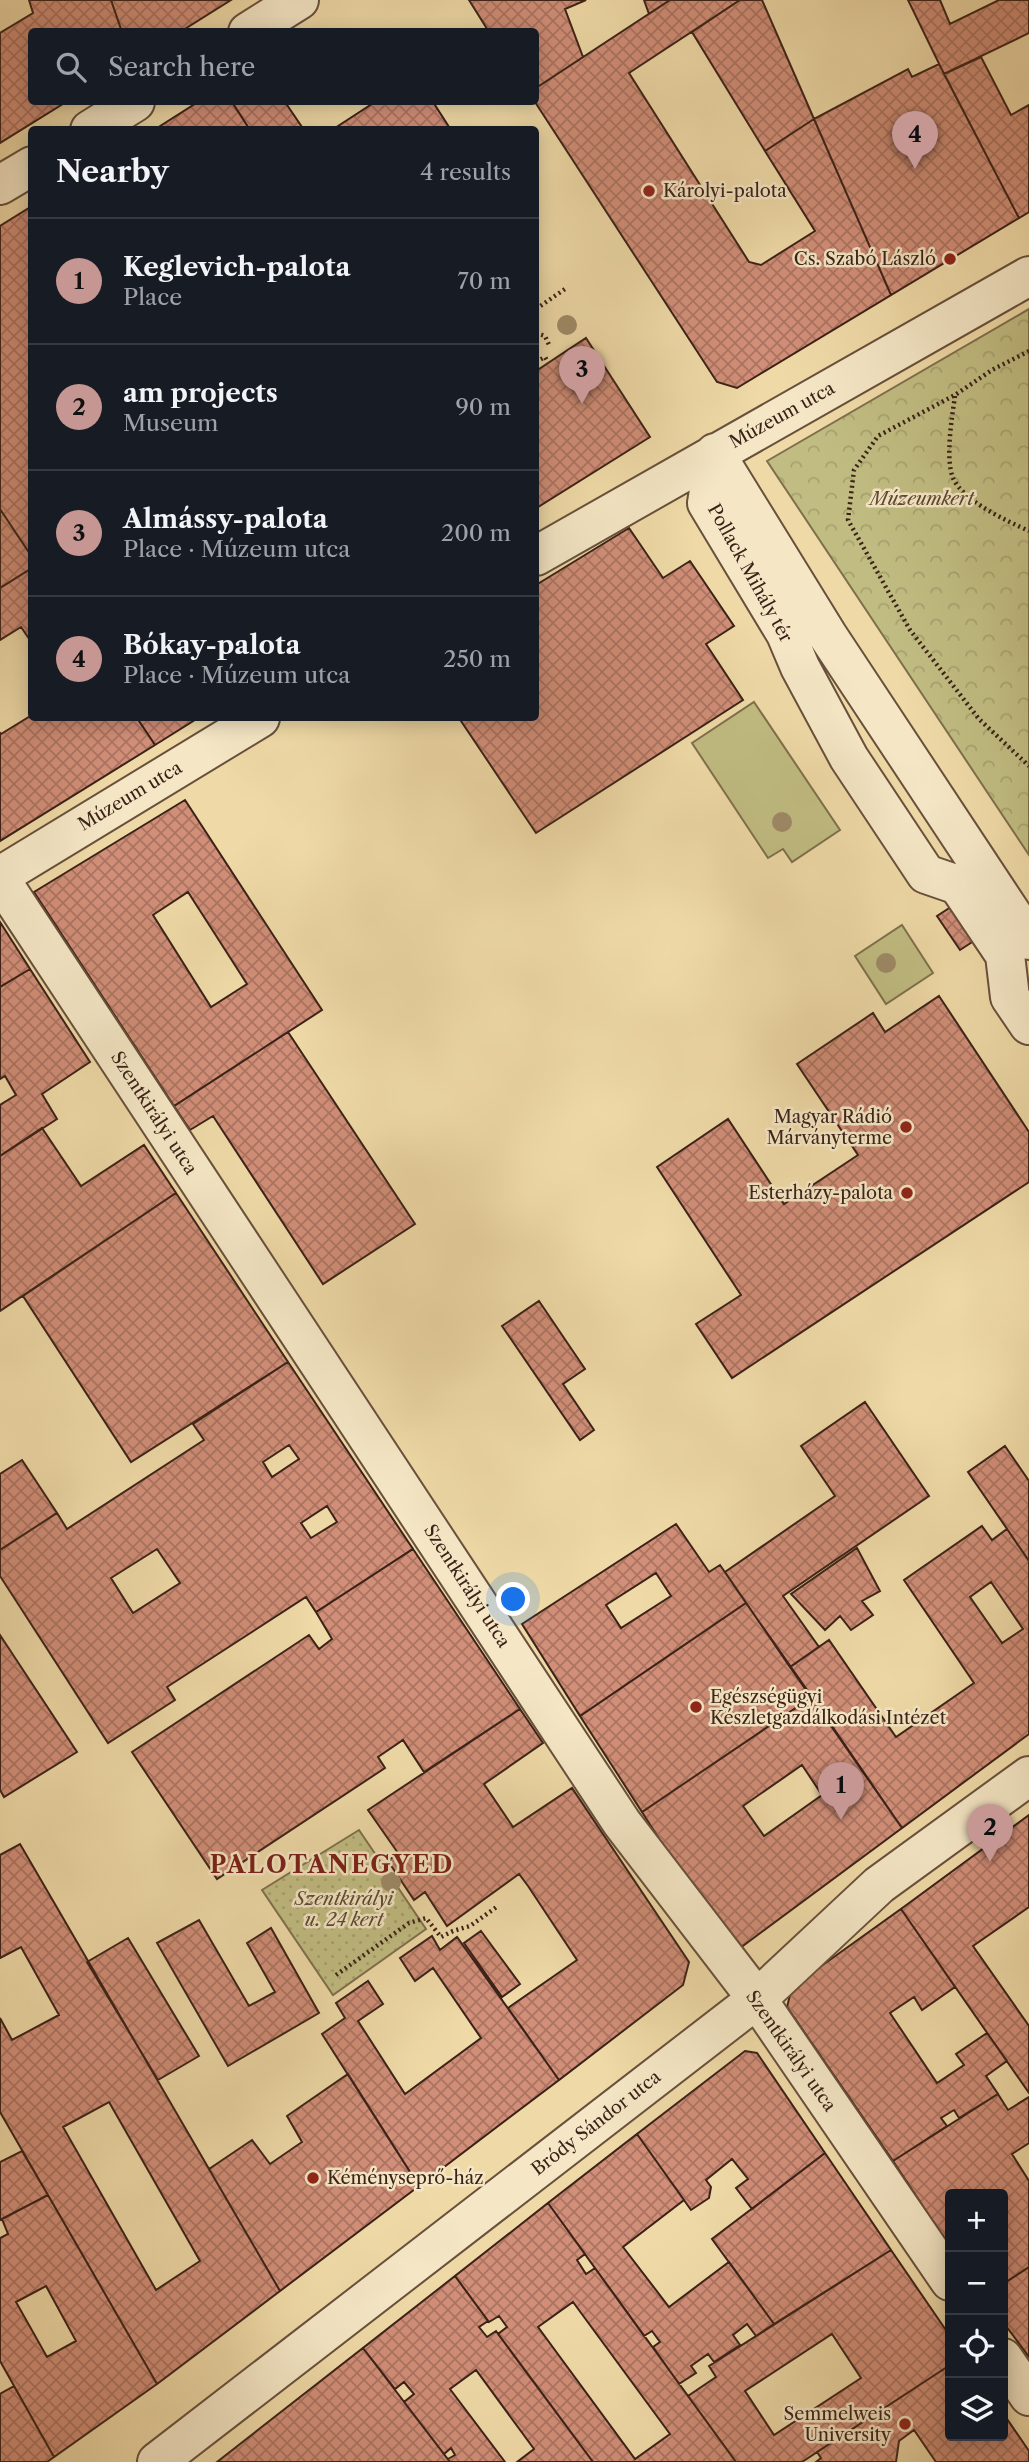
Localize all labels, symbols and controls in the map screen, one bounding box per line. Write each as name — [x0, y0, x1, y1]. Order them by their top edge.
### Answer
search box — [28, 28, 539, 105]
icon: search — [52, 48, 90, 86]
text: Search here — [108, 51, 255, 83]
pin: 4 — [892, 111, 938, 169]
text: Nearby — [56, 153, 169, 190]
text: 4 results — [420, 158, 511, 186]
place label: Károlyi-palota — [663, 180, 787, 202]
marker: Károlyi-palota — [641, 183, 657, 199]
place label: Cs. Szabó László — [794, 248, 936, 270]
text: Keglevich-palota — [123, 251, 351, 283]
marker: Cs. Szabó László — [942, 251, 958, 267]
text: 1 — [74, 267, 84, 295]
text: 70 m — [458, 267, 511, 295]
text: Place — [123, 283, 182, 311]
pin: 3 — [559, 346, 605, 404]
text: am projects — [123, 377, 278, 409]
street label: Múzeum utca — [725, 377, 839, 453]
text: 2 — [72, 393, 86, 421]
text: 90 m — [455, 393, 511, 421]
text: Museum — [123, 409, 219, 437]
park label: Múzeumkert — [868, 488, 975, 510]
street label: Pollack Mihály tér — [703, 500, 797, 646]
text: Almássy-palota — [123, 503, 328, 535]
text: 3 — [73, 519, 86, 547]
text: 200 m — [441, 519, 511, 547]
text: Place · Múzeum utca — [123, 535, 350, 563]
text: Bókay-palota — [123, 629, 301, 661]
text: 4 — [72, 645, 86, 673]
text: 250 m — [443, 645, 511, 673]
text: Place · Múzeum utca — [123, 661, 350, 689]
street label: Múzeum utca — [74, 756, 186, 836]
street label: Szentkirályi utca — [106, 1047, 202, 1179]
place label: Magyar Rádió Márványterme — [766, 1106, 892, 1149]
marker: Magyar Rádió Márványterme — [898, 1119, 914, 1135]
place label: Esterházy-palota — [748, 1182, 893, 1204]
marker: Esterházy-palota — [899, 1185, 915, 1201]
street label: Szentkirályi utca — [419, 1520, 515, 1652]
your location — [496, 1582, 530, 1616]
place label: Egészségügyi Készletgazdálkodási Intézet — [710, 1686, 947, 1729]
marker: Egészségügyi Készletgazdálkodási Intézet — [688, 1699, 704, 1715]
pin: 1 — [818, 1762, 864, 1820]
pin: 2 — [967, 1804, 1013, 1862]
district label: PALOTANEGYED — [210, 1850, 454, 1879]
park label: Szentkirályi u. 24 kert — [294, 1888, 395, 1931]
street label: Szentkirályi utca — [741, 1986, 841, 2116]
street label: Bródy Sándor utca — [527, 2065, 665, 2180]
place label: Kéményseprő-ház — [327, 2167, 484, 2189]
marker: Kéményseprő-ház — [305, 2170, 321, 2186]
map controls — [945, 2189, 1008, 2441]
button: + — [945, 2189, 1008, 2252]
button: − — [945, 2252, 1008, 2315]
button: locate — [945, 2315, 1008, 2378]
button: layers — [945, 2378, 1008, 2441]
place label: Semmelweis University — [784, 2403, 892, 2446]
marker: Semmelweis University — [897, 2416, 913, 2432]

